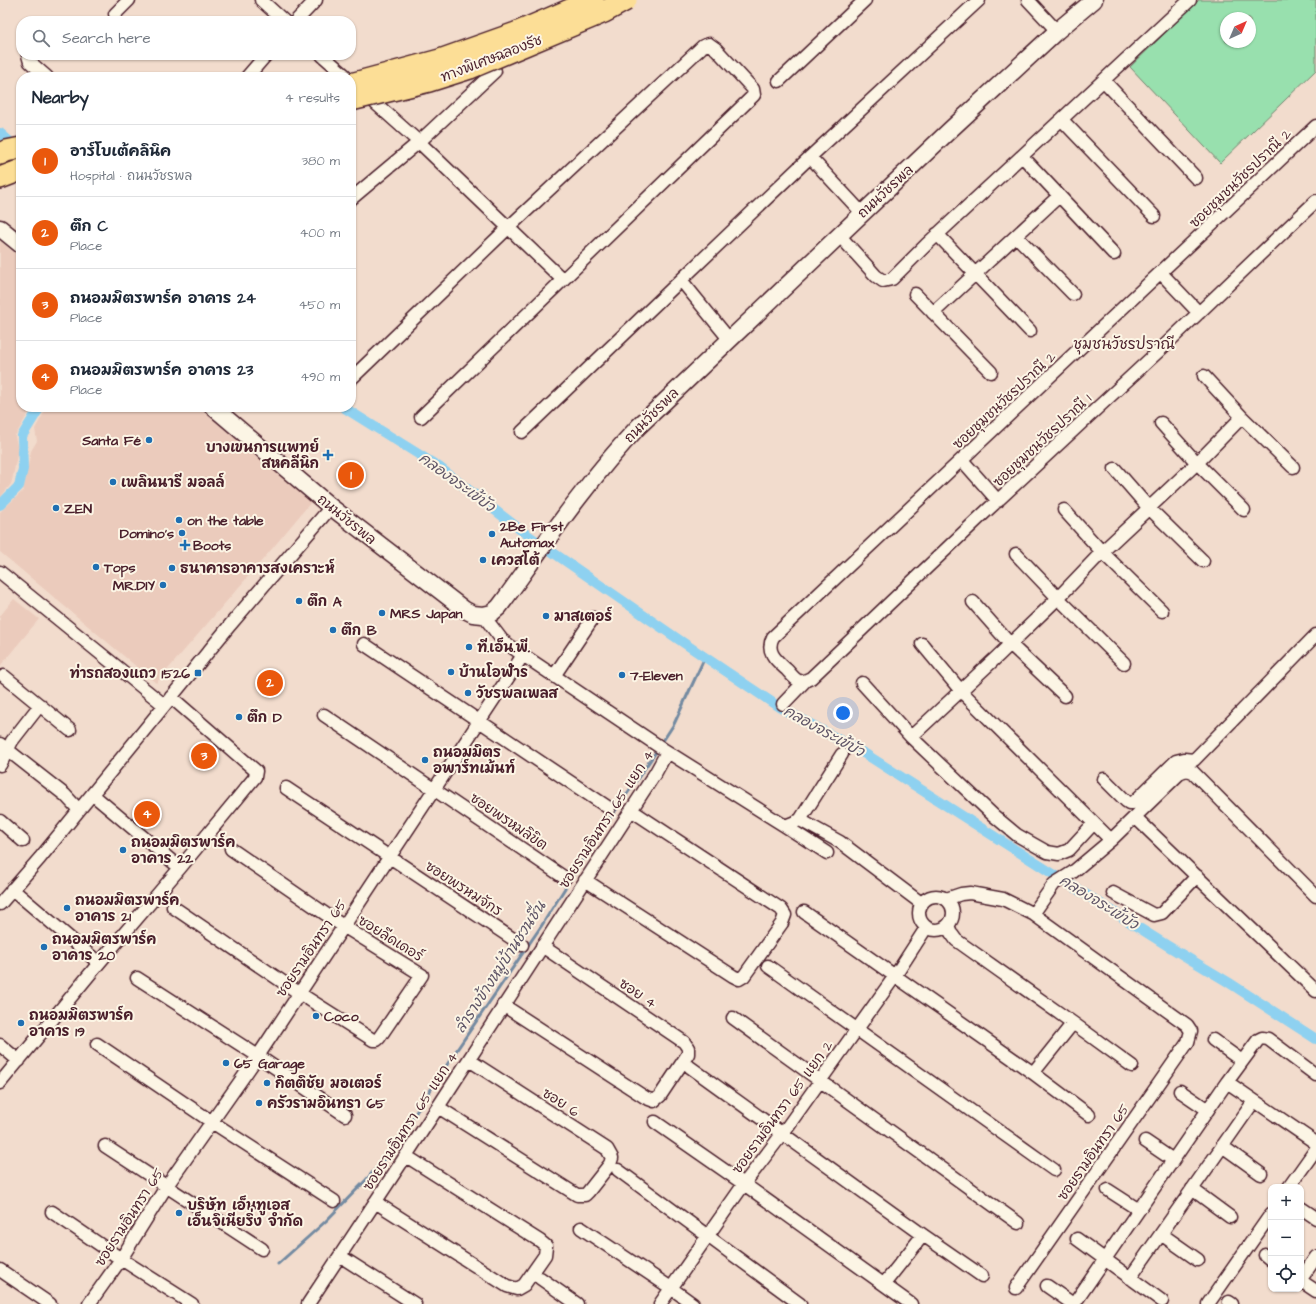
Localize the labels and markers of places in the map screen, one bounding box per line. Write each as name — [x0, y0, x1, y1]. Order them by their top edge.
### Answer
place label: Santa Fé — [81, 431, 141, 451]
marker: Santa Fé — [144, 435, 154, 445]
place label: บางเขนการแพทย์ สหคลีนิก — [206, 437, 319, 474]
marker: บางเขนการแพทย์ สหคลีนิก — [322, 449, 334, 461]
pin: 1 — [338, 460, 364, 490]
place label: เพลินนารี มอลล์ — [121, 472, 225, 493]
marker: เพลินนารี มอลล์ — [108, 477, 118, 487]
place label: ZEN — [64, 499, 92, 519]
marker: ZEN — [51, 503, 61, 513]
place label: on the table — [187, 511, 264, 531]
marker: on the table — [174, 515, 184, 525]
place label: 2Be First Automax — [499, 517, 564, 553]
place label: Domino's — [120, 524, 174, 544]
marker: Domino's — [177, 528, 187, 538]
marker: 2Be First Automax — [487, 529, 497, 539]
place label: Boots — [193, 536, 231, 556]
marker: Boots — [180, 540, 190, 550]
place label: เควสโต้ — [491, 550, 540, 571]
marker: เควสโต้ — [478, 555, 488, 565]
place label: Tops — [103, 558, 135, 578]
place label: ธนาคารอาคารสงเคราะห์ — [180, 558, 335, 579]
marker: Tops — [91, 562, 101, 572]
marker: ธนาคารอาคารสงเคราะห์ — [167, 563, 177, 573]
place label: MR.DIY — [113, 576, 156, 596]
marker: MR.DIY — [158, 580, 168, 590]
place label: ตึก A — [307, 592, 343, 612]
marker: ตึก A — [294, 596, 304, 606]
place label: MRS Japan — [390, 604, 463, 624]
place label: มาสเตอร์ — [554, 606, 612, 627]
marker: MRS Japan — [377, 608, 387, 618]
marker: มาสเตอร์ — [541, 611, 551, 621]
place label: ตึก B — [341, 621, 377, 641]
marker: ตึก B — [328, 625, 338, 635]
place label: ที.เอ็น.พี. — [477, 637, 530, 658]
marker: ที.เอ็น.พี. — [464, 642, 474, 652]
place label: บ้านโอฬาร — [459, 662, 528, 683]
place label: ท่ารถสองแถว 1526 — [69, 663, 190, 684]
place label: 7-Eleven — [629, 666, 683, 686]
marker: บ้านโอฬาร — [446, 667, 456, 677]
marker: ท่ารถสองแถว 1526 — [193, 668, 203, 678]
pin: 2 — [257, 668, 283, 698]
marker: 7-Eleven — [617, 670, 627, 680]
place label: วัชรพลเพลส — [476, 684, 559, 704]
marker: วัชรพลเพลส — [463, 688, 473, 698]
place label: ตึก D — [247, 708, 283, 728]
marker: ตึก D — [234, 712, 244, 722]
pin: 3 — [191, 741, 217, 771]
place label: ถนอมมิตร อพาร์ทเม้นท์ — [433, 743, 515, 779]
marker: ถนอมมิตร อพาร์ทเม้นท์ — [420, 755, 430, 765]
pin: 4 — [134, 799, 160, 829]
place label: ถนอมมิตรพาร์ค อาคาร 22 — [131, 832, 235, 869]
marker: ถนอมมิตรพาร์ค อาคาร 22 — [118, 845, 128, 855]
place label: ถนอมมิตรพาร์ค อาคาร 21 — [75, 890, 179, 927]
marker: ถนอมมิตรพาร์ค อาคาร 21 — [62, 903, 72, 913]
place label: ถนอมมิตรพาร์ค อาคาร 20 — [52, 929, 156, 966]
marker: ถนอมมิตรพาร์ค อาคาร 20 — [39, 942, 49, 952]
place label: ถนอมมิตรพาร์ค อาคาร 19 — [29, 1005, 133, 1042]
place label: Coco — [324, 1007, 359, 1027]
marker: Coco — [311, 1011, 321, 1021]
marker: ถนอมมิตรพาร์ค อาคาร 19 — [16, 1018, 26, 1028]
place label: 65 Garage — [234, 1054, 305, 1075]
marker: 65 Garage — [221, 1058, 231, 1068]
place label: กิตติชัย มอเตอร์ — [275, 1073, 382, 1094]
marker: กิตติชัย มอเตอร์ — [262, 1078, 272, 1088]
place label: ครัวรามอินทรา 65 — [267, 1094, 386, 1114]
marker: ครัวรามอินทรา 65 — [254, 1098, 264, 1108]
place label: บริษัท เอ็นทูเอส เอ็นจิเนียริ่ง จำกัด — [187, 1195, 303, 1232]
marker: บริษัท เอ็นทูเอส เอ็นจิเนียริ่ง จำกัด — [174, 1208, 184, 1218]

